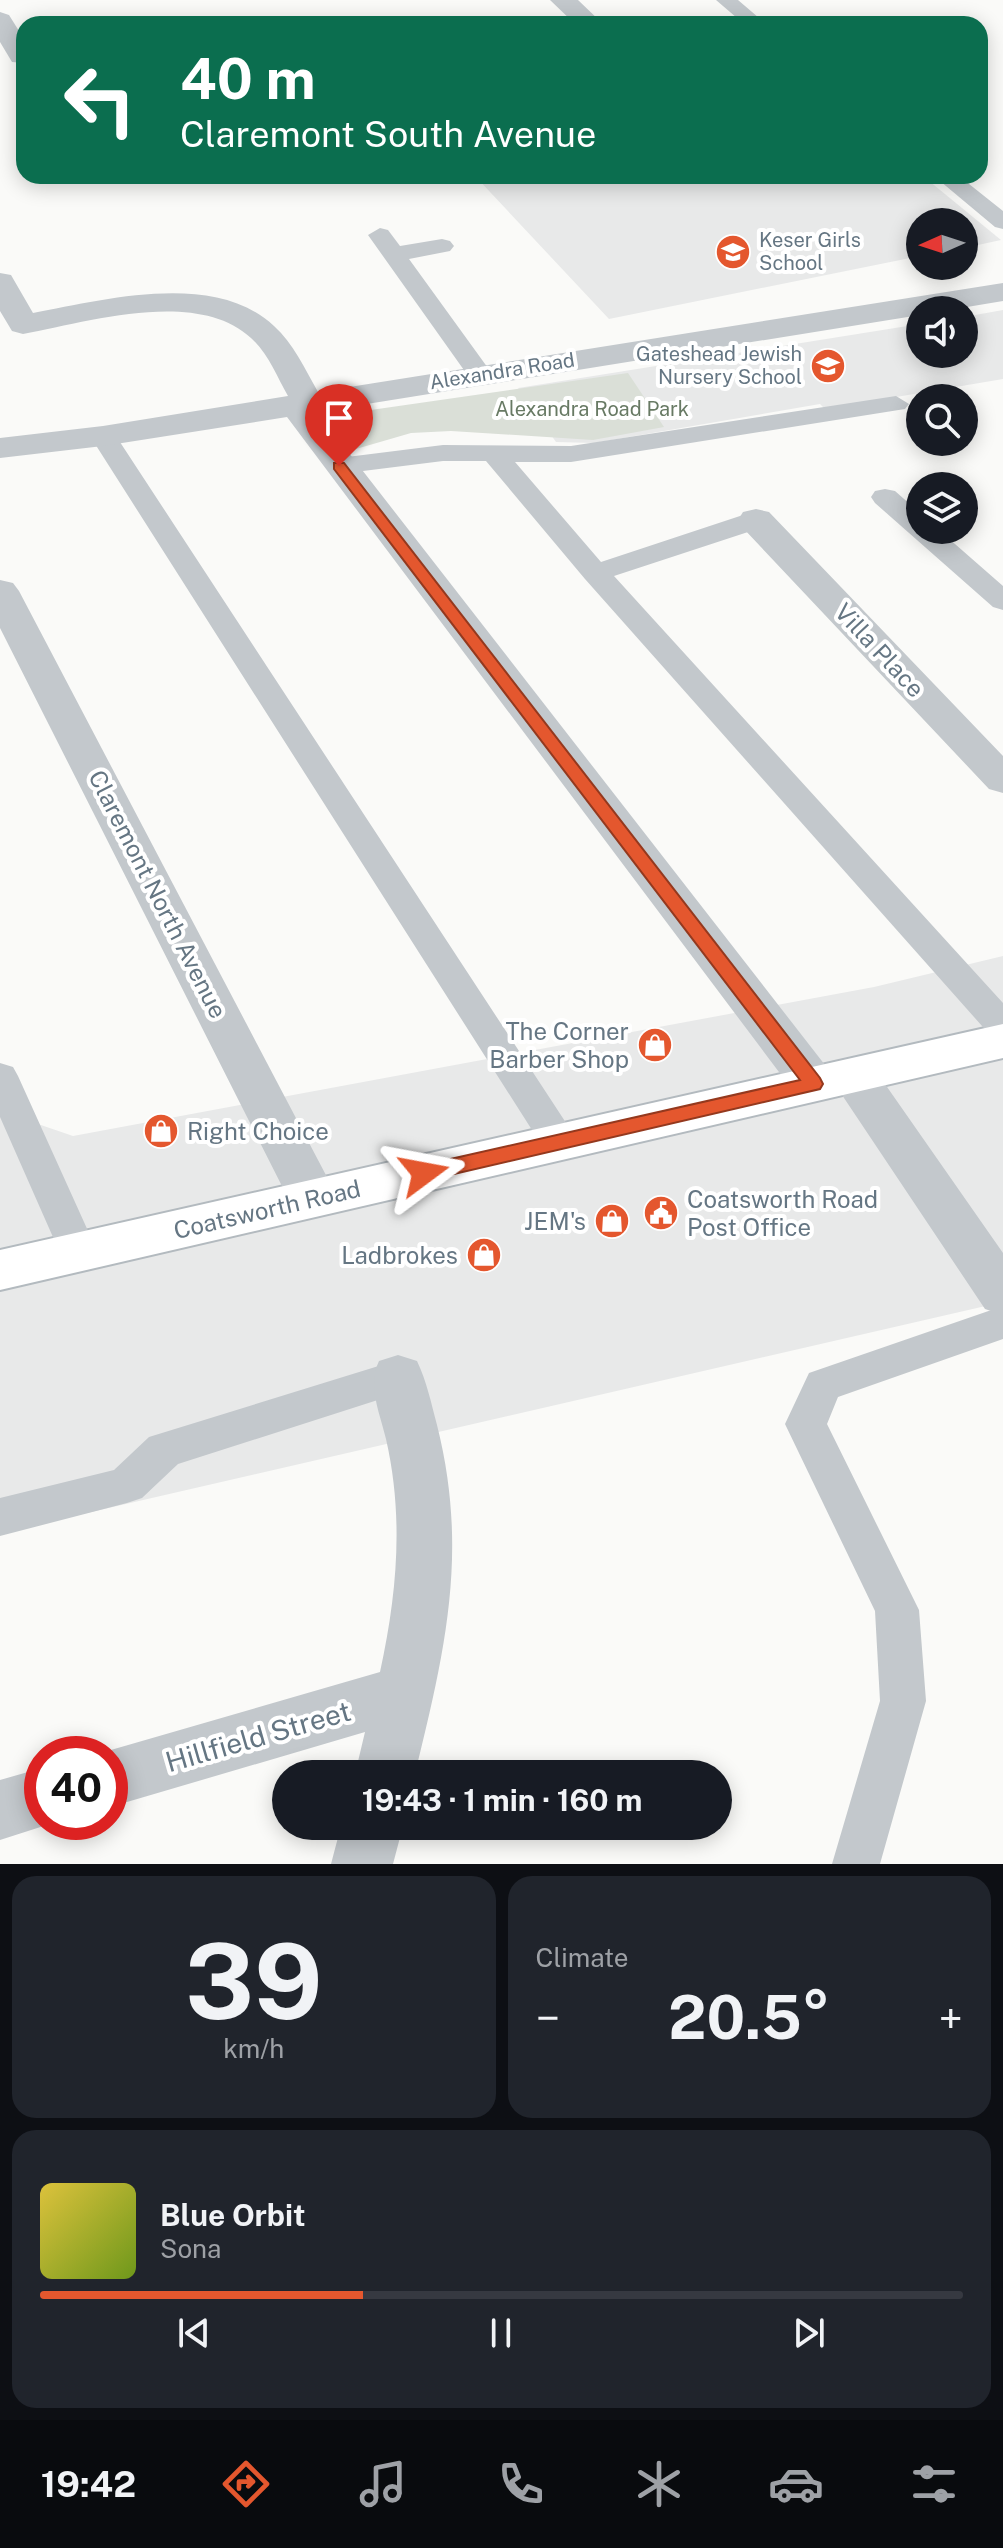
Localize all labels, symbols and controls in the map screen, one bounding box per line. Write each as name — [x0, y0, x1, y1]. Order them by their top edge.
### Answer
text: 40 m — [180, 46, 316, 112]
icon: left — [48, 48, 152, 152]
text: Claremont South Avenue — [180, 113, 596, 155]
north arrow — [906, 208, 978, 280]
map controls — [906, 208, 978, 544]
place label: Keser Girls School — [759, 228, 861, 275]
school or university icon: Keser Girls School — [714, 233, 752, 271]
button: sound — [906, 296, 978, 368]
place label: Gateshead Jewish Nursery School — [636, 342, 802, 389]
school or university icon: Gateshead Jewish Nursery School — [809, 347, 847, 385]
street label: Alexandra Road — [428, 348, 576, 394]
pin — [305, 384, 373, 466]
button: search — [906, 384, 978, 456]
icon: arrive — [317, 396, 361, 440]
park label: Alexandra Road Park — [495, 397, 689, 421]
button: layers — [906, 472, 978, 544]
street label: Villa Place — [830, 597, 930, 703]
street label: Claremont North Avenue — [83, 765, 233, 1023]
place label: The Corner Barber Shop — [489, 1017, 629, 1073]
shop icon: The Corner Barber Shop — [636, 1026, 674, 1064]
shop icon: Right Choice — [142, 1112, 180, 1150]
place label: Right Choice — [187, 1117, 329, 1145]
position arrow — [382, 1131, 466, 1215]
street label: Coatsworth Road — [171, 1174, 363, 1244]
place label: Coatsworth Road Post Office — [687, 1185, 878, 1241]
public building icon: Coatsworth Road Post Office — [642, 1194, 680, 1232]
shop icon: JEM's — [593, 1202, 631, 1240]
place label: JEM's — [524, 1207, 586, 1235]
shop icon: Ladbrokes — [465, 1236, 503, 1274]
place label: Ladbrokes — [341, 1241, 458, 1269]
street label: Hillfield Street — [162, 1694, 354, 1778]
speed limit sign: 40 — [24, 1736, 128, 1840]
text: 19:43 · 1 min · 160 m — [362, 1782, 642, 1818]
text: 39 — [185, 1920, 322, 2042]
text: Climate — [536, 1942, 629, 1973]
text: 20.5° — [668, 1982, 830, 2053]
text: − — [536, 1992, 560, 2044]
text: + — [939, 1992, 963, 2044]
text: km/h — [223, 2033, 284, 2064]
text: Blue Orbit — [160, 2197, 306, 2233]
text: Sona — [160, 2233, 221, 2264]
icon: previous — [172, 2311, 216, 2355]
icon: pause — [479, 2311, 523, 2355]
icon: next — [787, 2311, 831, 2355]
icon: directions — [218, 2456, 274, 2512]
icon: music — [355, 2456, 411, 2512]
icon: phone — [493, 2456, 549, 2512]
icon: climate — [631, 2456, 687, 2512]
icon: car — [768, 2456, 824, 2512]
icon: filters — [906, 2456, 962, 2512]
text: 19:42 — [41, 2463, 136, 2505]

